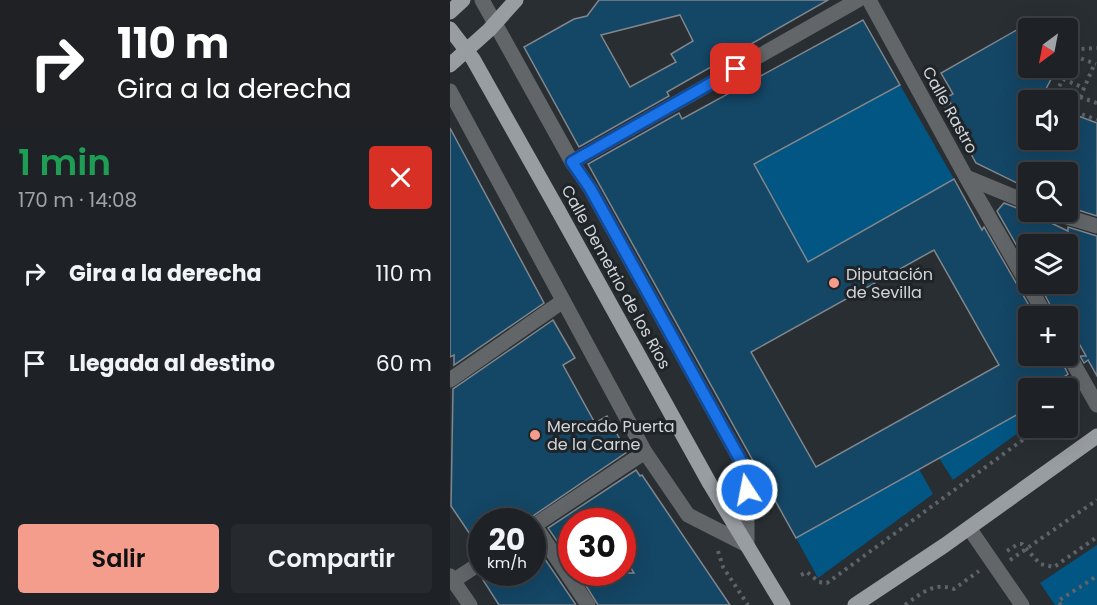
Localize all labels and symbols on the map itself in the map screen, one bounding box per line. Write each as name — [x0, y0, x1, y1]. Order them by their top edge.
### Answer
north arrow — [1018, 18, 1078, 78]
pin — [710, 43, 761, 94]
street label: Calle Rastro — [917, 62, 983, 158]
street label: Calle Demetrio de los Ríos — [556, 181, 676, 373]
place label: Diputación de Sevilla — [846, 263, 933, 304]
marker: Diputación de Sevilla — [827, 276, 841, 290]
place label: Mercado Puerta de la Carne — [547, 415, 675, 456]
marker: Mercado Puerta de la Carne — [528, 428, 542, 442]
position arrow — [715, 458, 779, 522]
speed limit sign: 30 — [558, 508, 636, 586]

